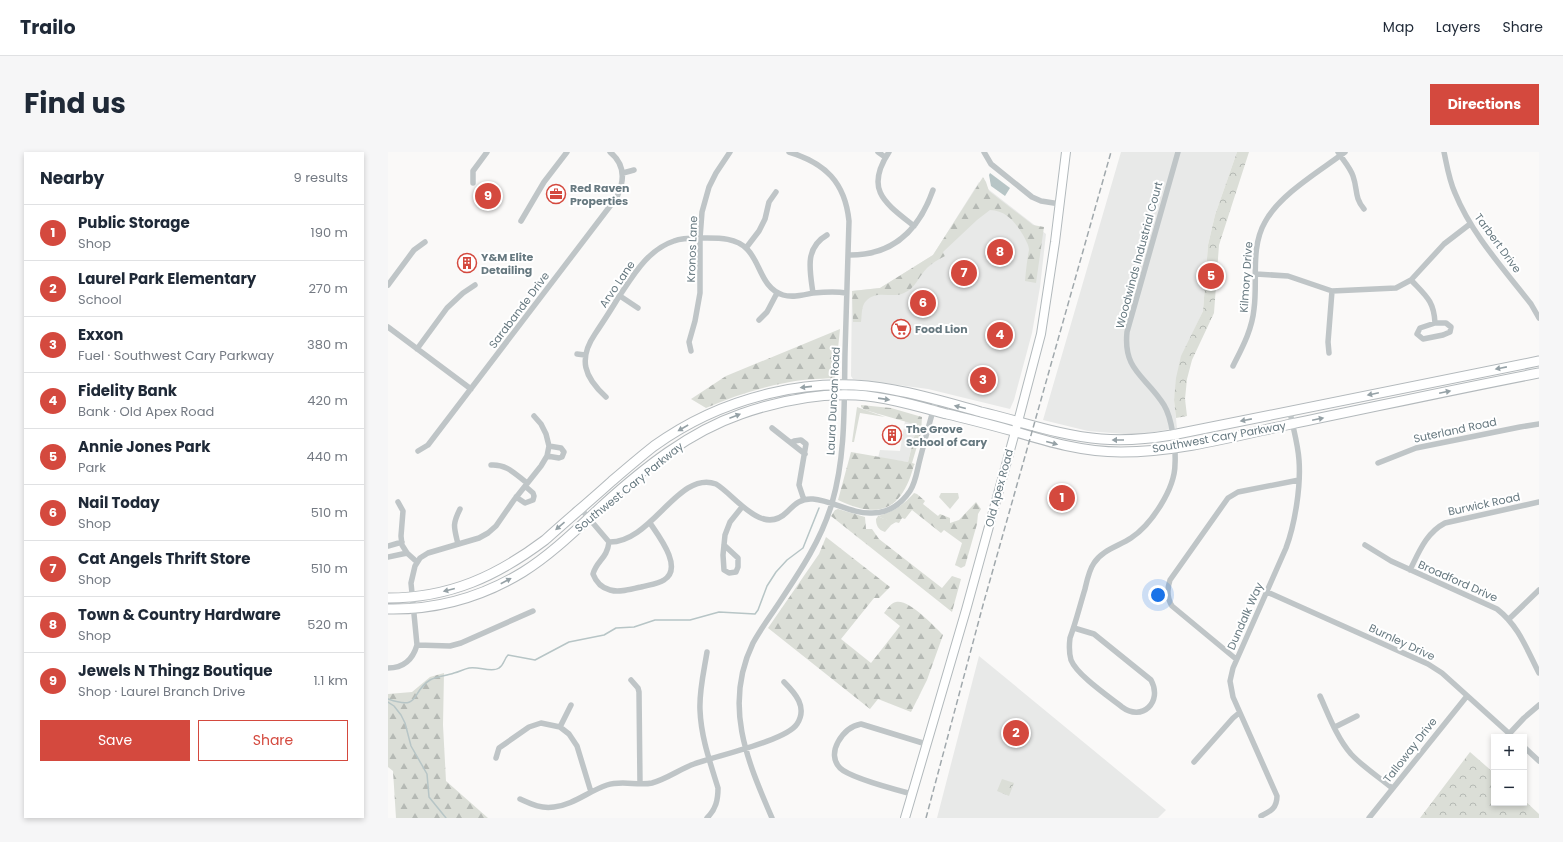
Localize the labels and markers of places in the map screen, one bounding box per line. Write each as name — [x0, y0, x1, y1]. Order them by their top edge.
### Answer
place label: Red Raven Properties — [570, 180, 629, 209]
pin: 9 — [475, 181, 501, 211]
office icon: Red Raven Properties — [545, 183, 567, 205]
pin: 8 — [987, 237, 1013, 267]
place label: Y&M Elite Detailing — [481, 249, 533, 278]
building icon: Y&M Elite Detailing — [456, 252, 478, 274]
pin: 7 — [951, 258, 977, 288]
pin: 5 — [1198, 261, 1224, 291]
pin: 6 — [910, 288, 936, 318]
supermarket icon: Food Lion — [890, 318, 912, 340]
pin: 4 — [987, 320, 1013, 350]
place label: Food Lion — [915, 321, 968, 337]
pin: 3 — [970, 365, 996, 395]
place label: The Grove School of Cary — [906, 421, 987, 450]
building icon: The Grove School of Cary — [881, 424, 903, 446]
pin: 1 — [1049, 483, 1075, 513]
pin: 2 — [1003, 718, 1029, 748]

